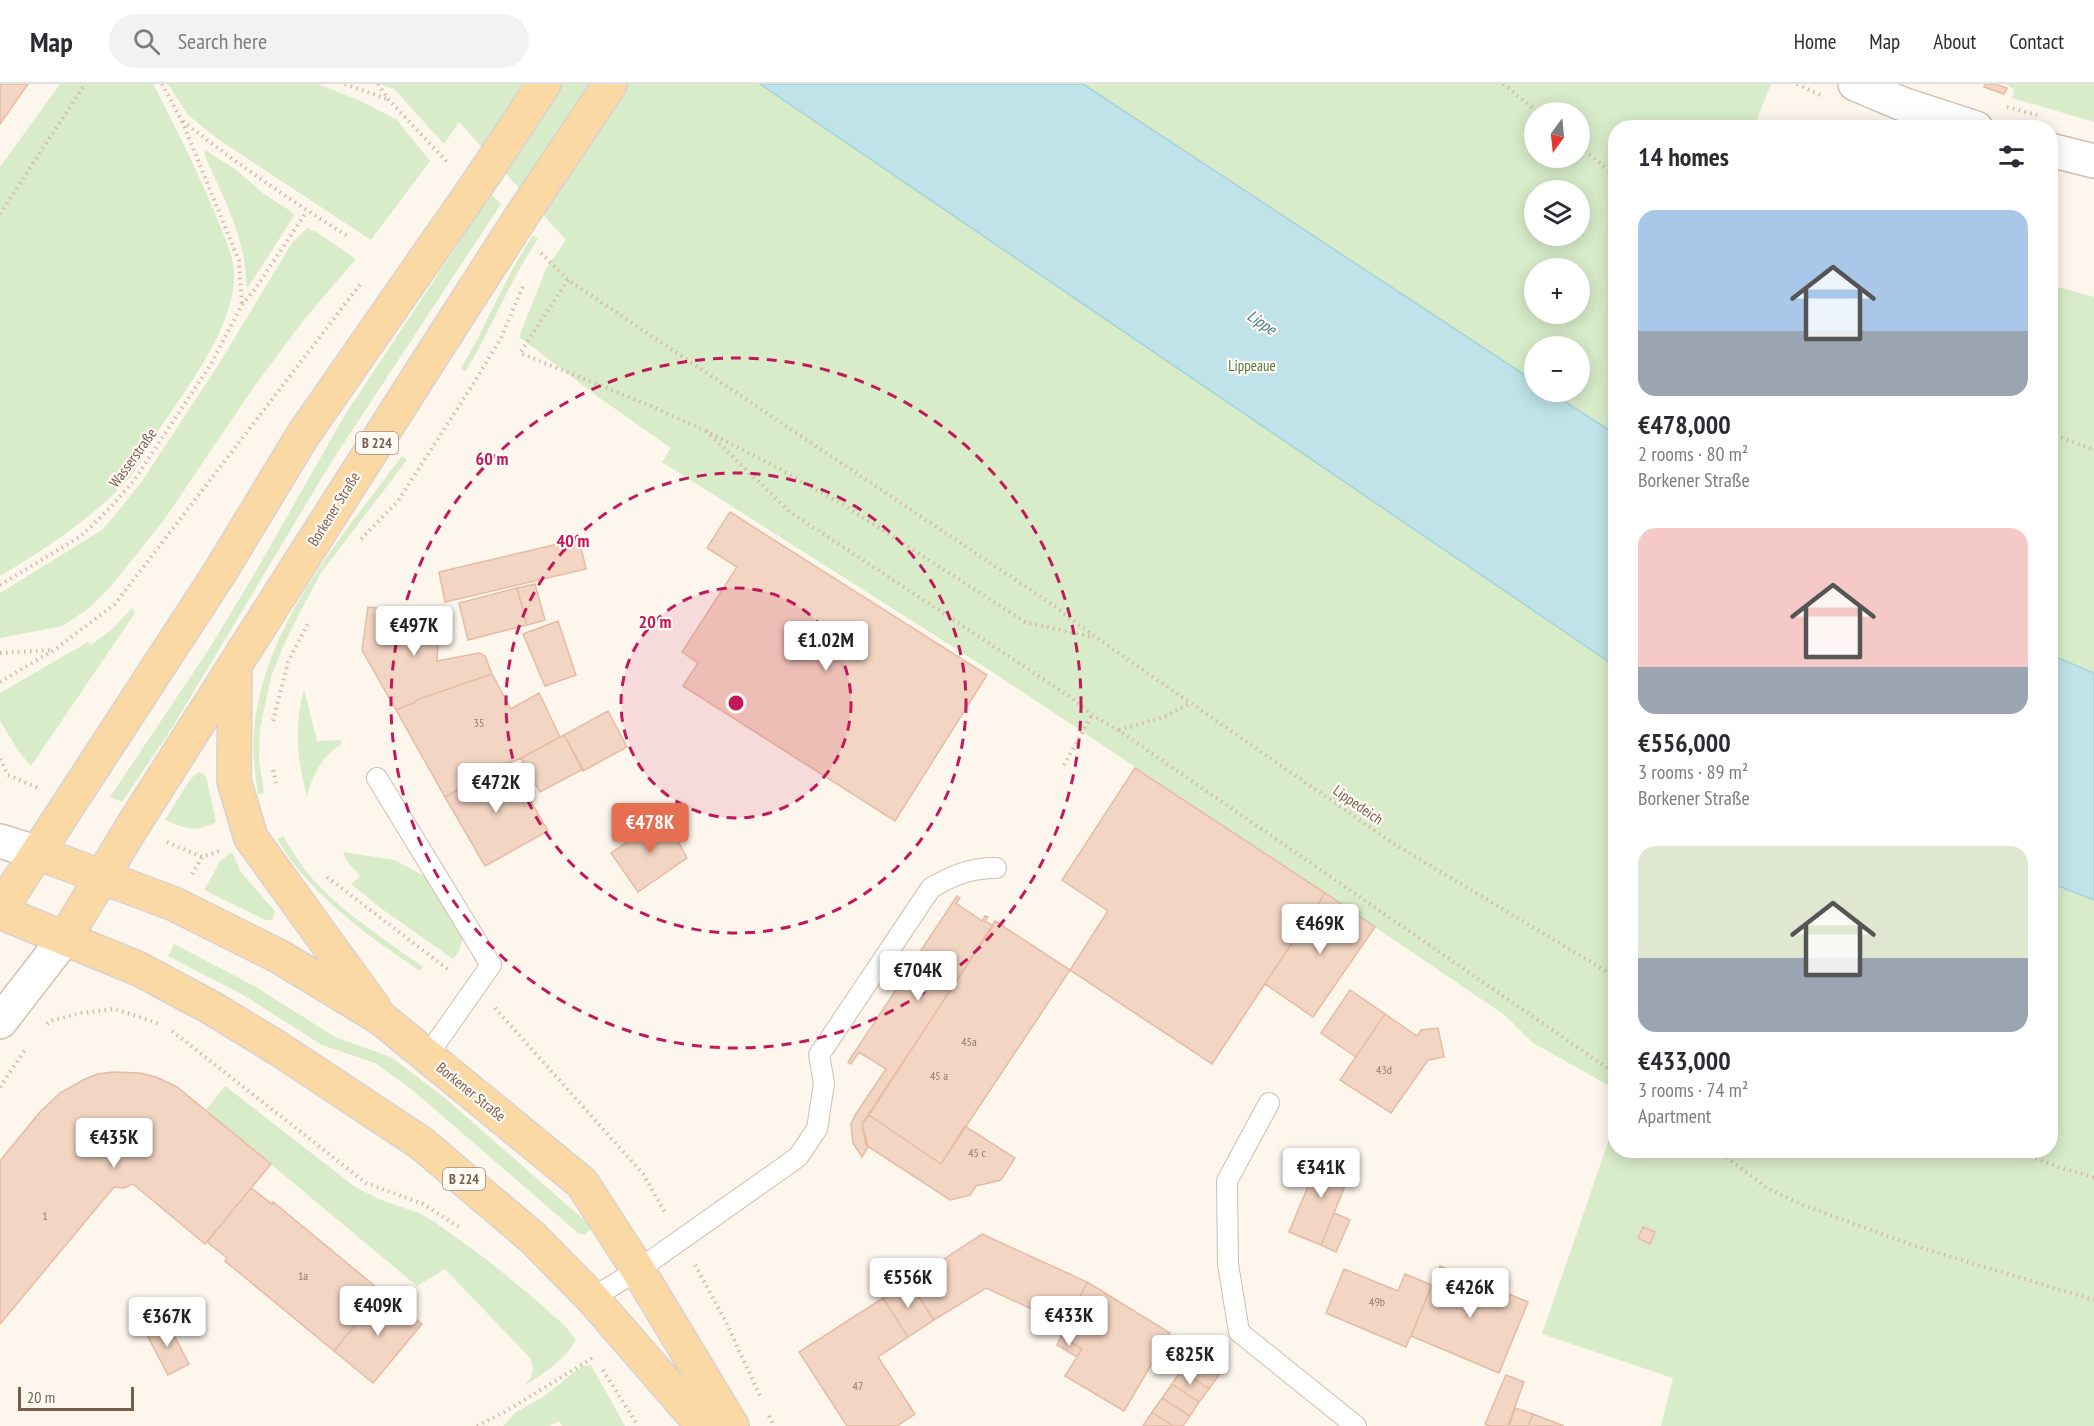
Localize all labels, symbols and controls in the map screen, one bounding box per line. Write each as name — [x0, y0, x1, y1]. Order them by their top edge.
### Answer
search box — [109, 14, 529, 68]
text: Map — [30, 23, 73, 60]
icon: search — [130, 25, 163, 58]
text: Search here — [178, 27, 267, 55]
text: Home — [1794, 28, 1836, 55]
text: Map — [1869, 28, 1900, 55]
text: About — [1933, 28, 1976, 55]
text: Contact — [2009, 28, 2064, 55]
north arrow — [1524, 102, 1590, 168]
map controls — [1524, 102, 1590, 402]
text: 14 homes — [1638, 140, 1729, 173]
icon: filters — [1995, 140, 2028, 173]
button: layers — [1524, 180, 1590, 246]
icon: home — [1779, 249, 1887, 357]
button: + — [1524, 258, 1590, 324]
water label: Lippe — [1244, 305, 1281, 340]
button: − — [1524, 336, 1590, 402]
park label: Lippeaue — [1228, 356, 1276, 375]
text: €478,000 — [1638, 408, 1731, 441]
street label: Wasserstraße — [105, 424, 161, 491]
road number: B 224 — [356, 432, 398, 454]
text: 2 rooms · 80 m² — [1638, 441, 1748, 467]
text: 60 m — [476, 447, 508, 470]
text: Borkener Straße — [1638, 467, 1750, 493]
street label: Borkener Straße — [303, 468, 364, 549]
text: 40 m — [557, 529, 589, 552]
icon: home — [1779, 567, 1887, 675]
pin: €497K — [372, 606, 456, 657]
text: 20 m — [639, 610, 671, 633]
text: €497K — [390, 612, 438, 638]
pin: €1.02M — [777, 621, 875, 672]
text: €1.02M — [798, 627, 854, 653]
centre of rings — [726, 693, 746, 713]
house number: 35 — [474, 715, 484, 730]
text: €556,000 — [1638, 726, 1731, 759]
text: 3 rooms · 89 m² — [1638, 759, 1748, 785]
pin: €472K — [454, 763, 538, 814]
text: €472K — [472, 769, 520, 795]
street label: Lippedeich — [1330, 781, 1387, 829]
text: Borkener Straße — [1638, 785, 1750, 811]
pin: €478K — [608, 803, 692, 854]
text: €478K — [626, 809, 674, 835]
icon: home — [1779, 885, 1887, 993]
pin: €469K — [1278, 904, 1362, 955]
text: €469K — [1296, 910, 1344, 936]
pin: €704K — [876, 951, 960, 1002]
text: €704K — [894, 957, 942, 983]
house number: 45a — [961, 1034, 977, 1049]
text: €433,000 — [1638, 1044, 1731, 1077]
street label: Borkener Straße — [433, 1058, 510, 1125]
house number: 43d — [1376, 1062, 1392, 1077]
house number: 45 a — [930, 1068, 948, 1083]
text: 3 rooms · 74 m² — [1638, 1077, 1748, 1103]
text: Apartment — [1638, 1103, 1711, 1129]
pin: €435K — [72, 1118, 156, 1169]
text: €435K — [90, 1124, 138, 1150]
house number: 45 c — [968, 1145, 987, 1160]
pin: €341K — [1279, 1148, 1363, 1199]
text: €341K — [1297, 1154, 1345, 1180]
road number: B 224 — [443, 1168, 485, 1190]
house number: 1 — [42, 1208, 48, 1223]
pin: €556K — [866, 1258, 950, 1309]
text: €556K — [884, 1264, 932, 1290]
house number: 1a — [298, 1268, 308, 1283]
pin: €426K — [1428, 1268, 1512, 1319]
text: €426K — [1446, 1274, 1494, 1300]
pin: €409K — [336, 1286, 420, 1337]
text: €409K — [354, 1292, 402, 1318]
house number: 49b — [1369, 1294, 1385, 1309]
pin: €433K — [1027, 1296, 1111, 1347]
pin: €367K — [125, 1297, 209, 1348]
text: €433K — [1045, 1302, 1093, 1328]
text: €367K — [143, 1303, 191, 1329]
pin: €825K — [1148, 1335, 1232, 1386]
text: €825K — [1166, 1341, 1214, 1367]
house number: 47 — [853, 1378, 863, 1393]
scale bar — [18, 1384, 134, 1412]
text: 20 m — [27, 1387, 55, 1407]

